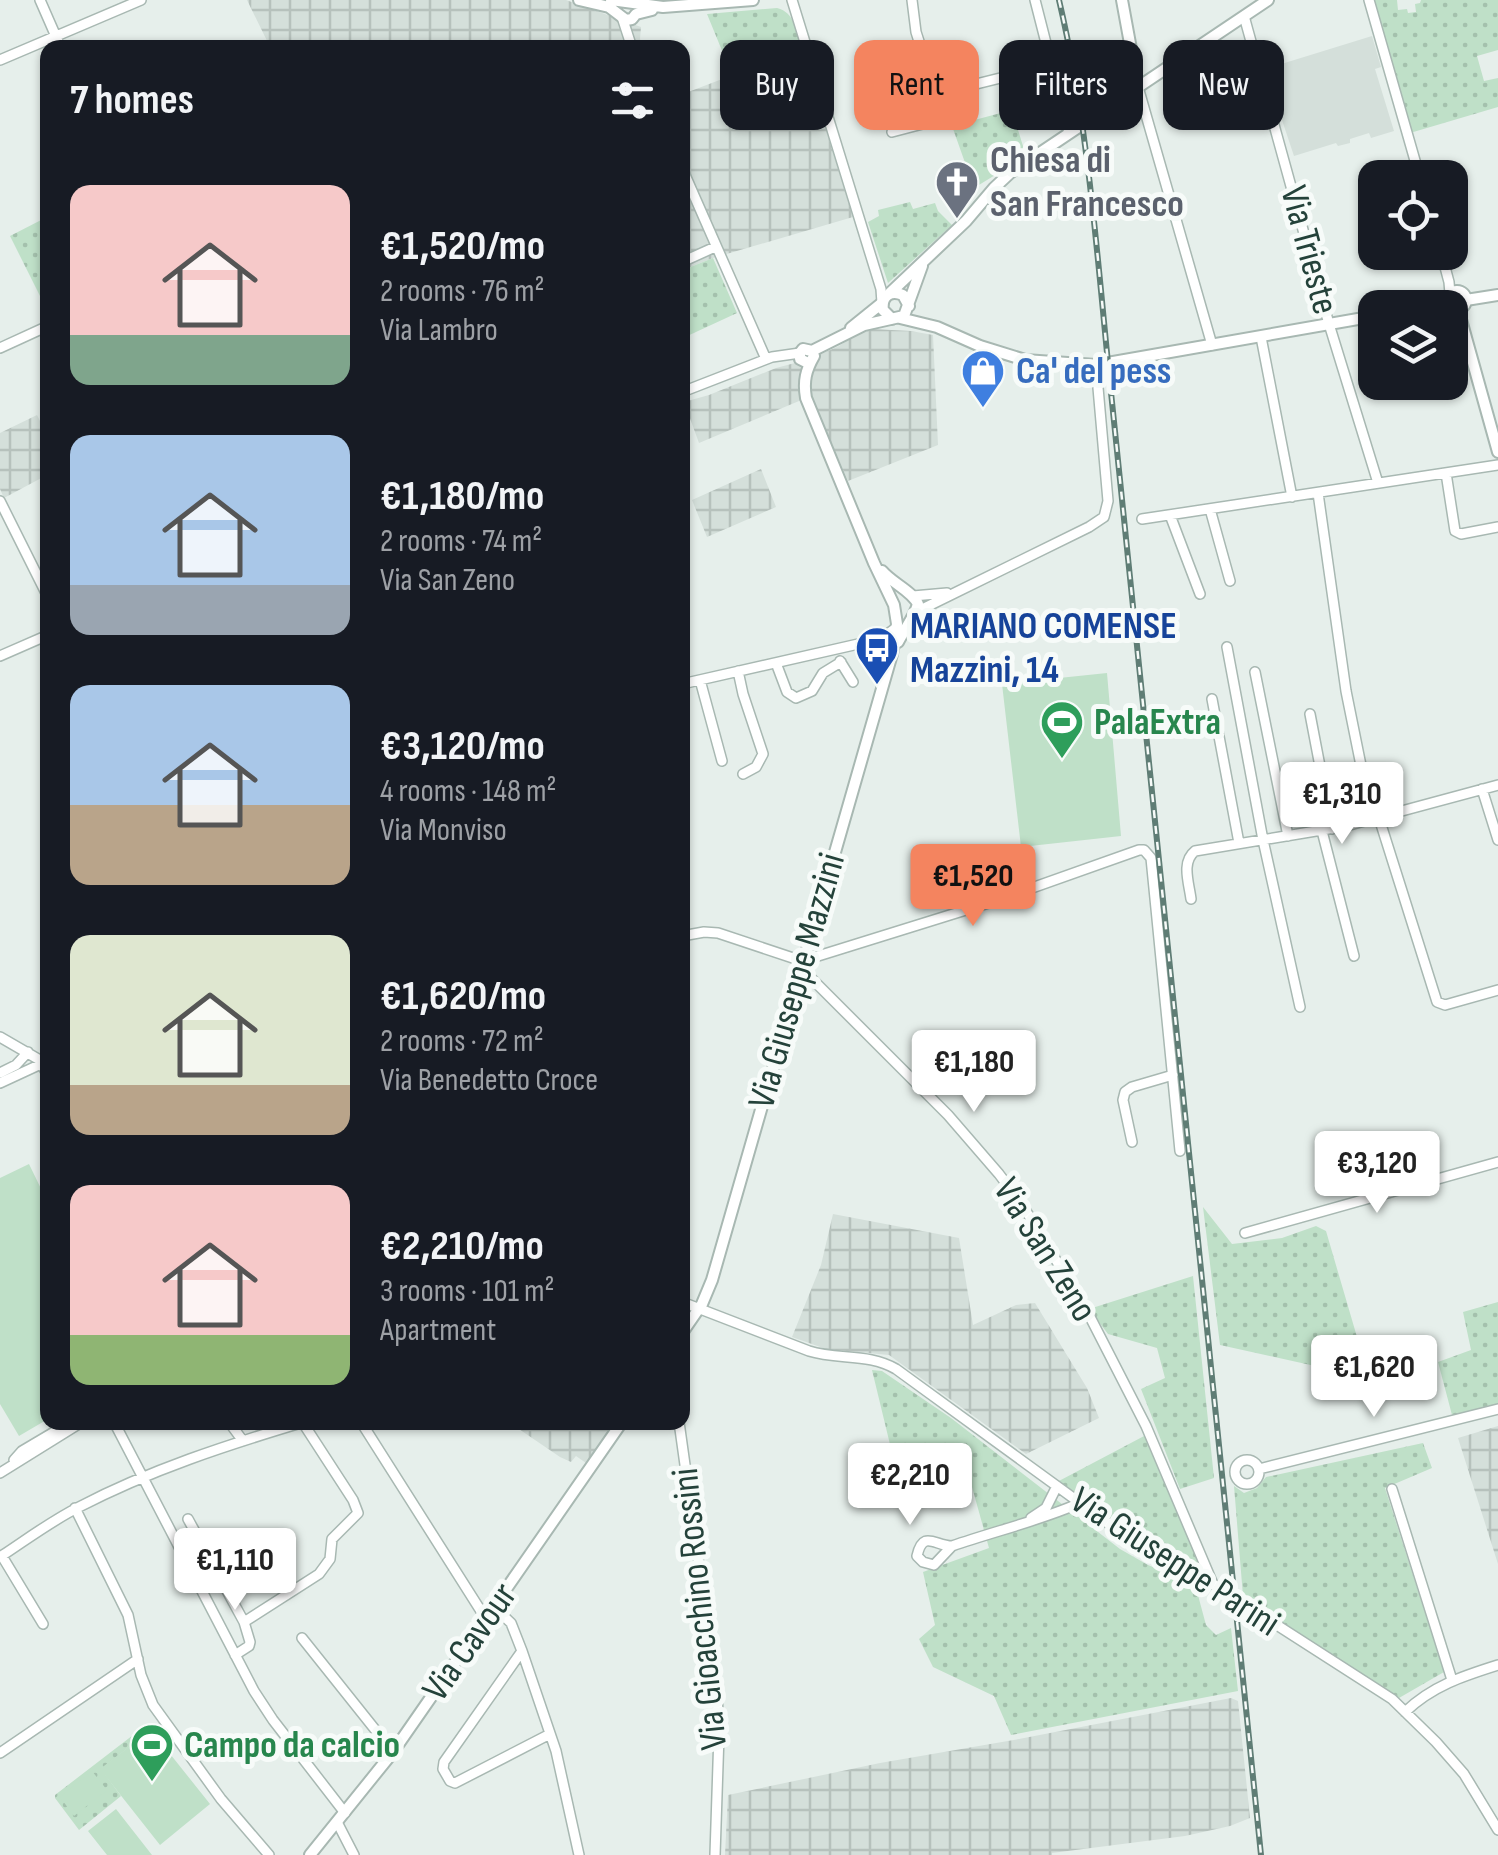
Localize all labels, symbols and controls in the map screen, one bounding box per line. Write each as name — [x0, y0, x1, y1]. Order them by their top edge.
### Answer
chip: Buy — [720, 40, 834, 130]
chip: Rent — [854, 40, 979, 130]
chip: Filters — [999, 40, 1143, 130]
chip: New — [1163, 40, 1284, 130]
icon: filters — [605, 73, 660, 128]
text: 7 homes — [70, 75, 194, 126]
place label: Chiesa di San Francesco — [990, 138, 1184, 227]
church icon: Chiesa di San Francesco — [934, 159, 980, 220]
map controls — [1358, 160, 1468, 400]
button: locate — [1358, 160, 1468, 270]
street label: Via Trieste — [1270, 181, 1348, 319]
text: €1,520/mo — [380, 221, 545, 272]
icon: home — [150, 225, 270, 345]
text: 2 rooms · 76 m² — [380, 272, 544, 311]
button: layers — [1358, 290, 1468, 400]
text: Via Lambro — [380, 311, 498, 350]
shop icon: Ca' del pess — [960, 348, 1006, 409]
place label: Ca' del pess — [1016, 349, 1171, 394]
text: €1,180/mo — [380, 471, 544, 522]
icon: home — [150, 475, 270, 595]
text: 2 rooms · 74 m² — [380, 522, 542, 561]
text: Via San Zeno — [380, 561, 515, 600]
place label: MARIANO COMENSE Mazzini, 14 — [910, 604, 1177, 693]
bus stop icon: MARIANO COMENSE Mazzini, 14 — [854, 625, 900, 686]
sports icon: PalaExtra — [1039, 699, 1085, 760]
place label: PalaExtra — [1094, 700, 1221, 745]
text: €3,120/mo — [380, 721, 545, 772]
icon: home — [150, 725, 270, 845]
pin: €1,310 — [1261, 762, 1423, 847]
text: 4 rooms · 148 m² — [380, 772, 557, 811]
text: €1,310 — [1302, 775, 1382, 814]
text: Via Monviso — [380, 811, 507, 850]
pin: €1,520 — [892, 844, 1054, 929]
street label: Via Giuseppe Mazzini — [739, 848, 855, 1114]
text: €1,520 — [933, 857, 1013, 896]
text: €1,620/mo — [380, 971, 546, 1022]
icon: home — [150, 975, 270, 1095]
text: 2 rooms · 72 m² — [380, 1022, 544, 1061]
pin: €1,180 — [893, 1030, 1055, 1115]
text: €1,180 — [934, 1043, 1014, 1082]
text: Via Benedetto Croce — [380, 1061, 598, 1100]
pin: €3,120 — [1296, 1131, 1458, 1216]
text: €3,120 — [1337, 1144, 1417, 1183]
street label: Via San Zeno — [983, 1170, 1107, 1330]
text: €2,210/mo — [380, 1221, 544, 1272]
icon: home — [150, 1225, 270, 1345]
text: 3 rooms · 101 m² — [380, 1272, 555, 1311]
text: Apartment — [380, 1311, 496, 1350]
pin: €1,620 — [1293, 1335, 1455, 1420]
text: €1,620 — [1333, 1348, 1415, 1387]
pin: €2,210 — [829, 1443, 991, 1528]
text: €2,210 — [870, 1456, 950, 1495]
street label: Via Gioacchino Rossini — [663, 1466, 737, 1752]
street label: Via Giuseppe Parini — [1062, 1478, 1288, 1646]
pin: €1,110 — [154, 1528, 316, 1613]
text: €1,110 — [196, 1541, 274, 1580]
street label: Via Cavour — [413, 1574, 527, 1710]
sports icon: Campo da calcio — [129, 1722, 175, 1783]
place label: Campo da calcio — [184, 1723, 400, 1768]

